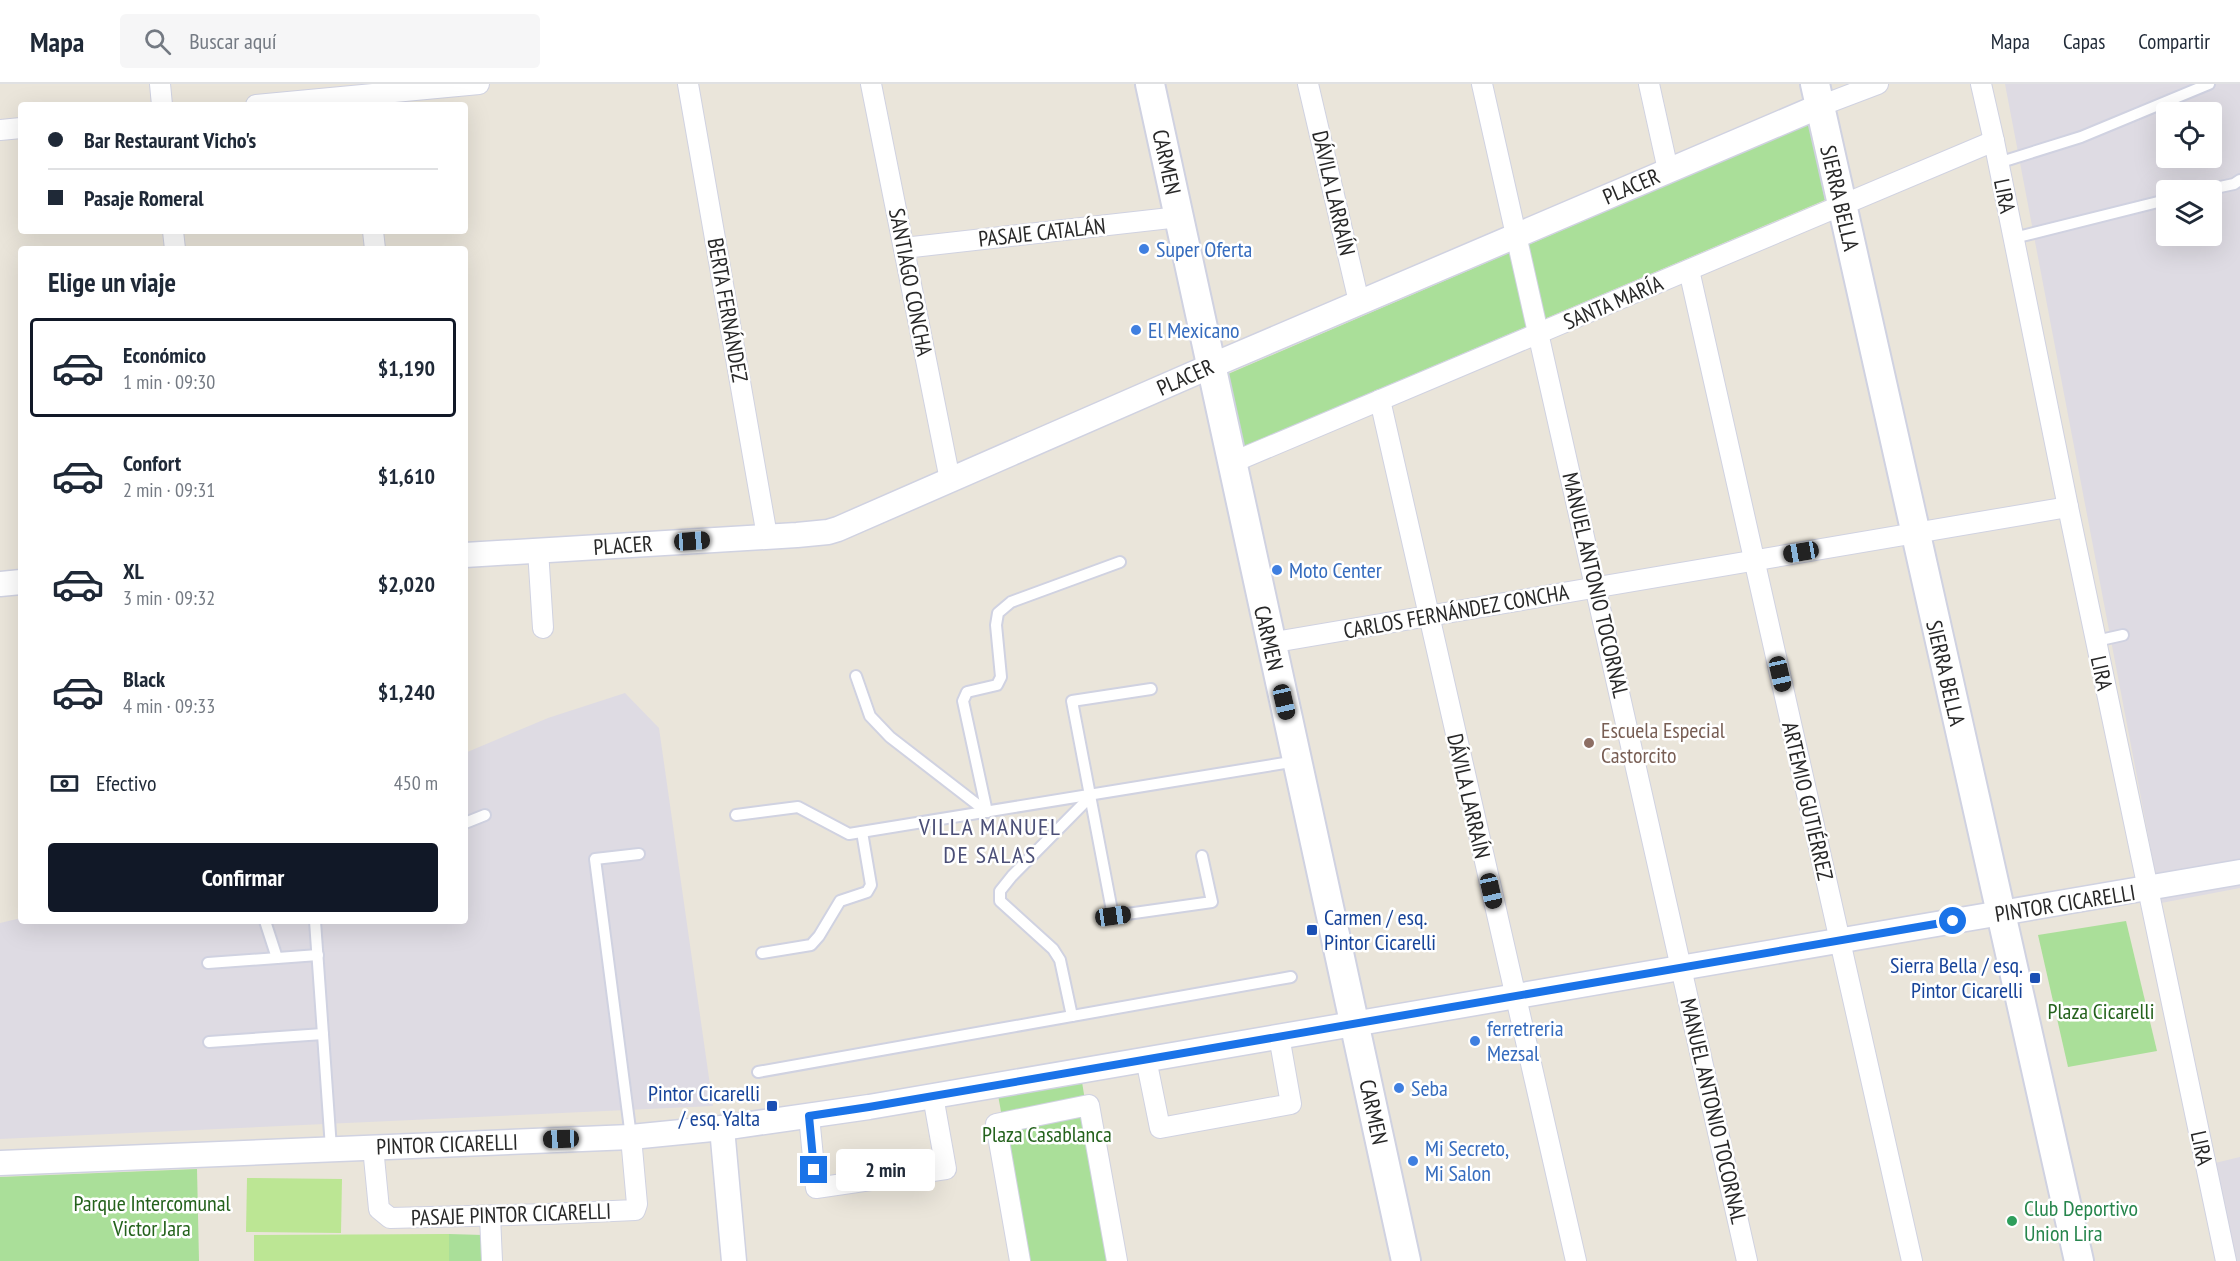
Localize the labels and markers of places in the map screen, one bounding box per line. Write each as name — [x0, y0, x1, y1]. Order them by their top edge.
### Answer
place label: Super Oferta — [1156, 235, 1252, 263]
marker: Super Oferta — [1137, 242, 1151, 256]
place label: El Mexicano — [1148, 316, 1240, 344]
marker: El Mexicano — [1129, 323, 1143, 337]
place label: Moto Center — [1289, 556, 1382, 584]
marker: Moto Center — [1270, 563, 1284, 577]
place label: Escuela Especial Castorcito — [1601, 716, 1726, 769]
marker: Escuela Especial Castorcito — [1582, 736, 1596, 750]
place label: Carmen / esq. Pintor Cicarelli — [1324, 903, 1436, 956]
marker: Carmen / esq. Pintor Cicarelli — [1305, 923, 1319, 937]
place label: Sierra Bella / esq. Pintor Cicarelli — [1890, 951, 2023, 1004]
marker: Sierra Bella / esq. Pintor Cicarelli — [2028, 971, 2042, 985]
place label: ferretreria Mezsal — [1487, 1014, 1563, 1067]
marker: ferretreria Mezsal — [1468, 1034, 1482, 1048]
place label: Seba — [1411, 1074, 1448, 1102]
place label: Pintor Cicarelli / esq. Yalta — [648, 1079, 760, 1132]
marker: Seba — [1392, 1081, 1406, 1095]
marker: Pintor Cicarelli / esq. Yalta — [765, 1099, 779, 1113]
place label: Mi Secreto, Mi Salon — [1425, 1134, 1509, 1187]
marker: Mi Secreto, Mi Salon — [1406, 1154, 1420, 1168]
place label: Club Deportivo Union Lira — [2024, 1194, 2138, 1247]
marker: Club Deportivo Union Lira — [2005, 1214, 2019, 1228]

